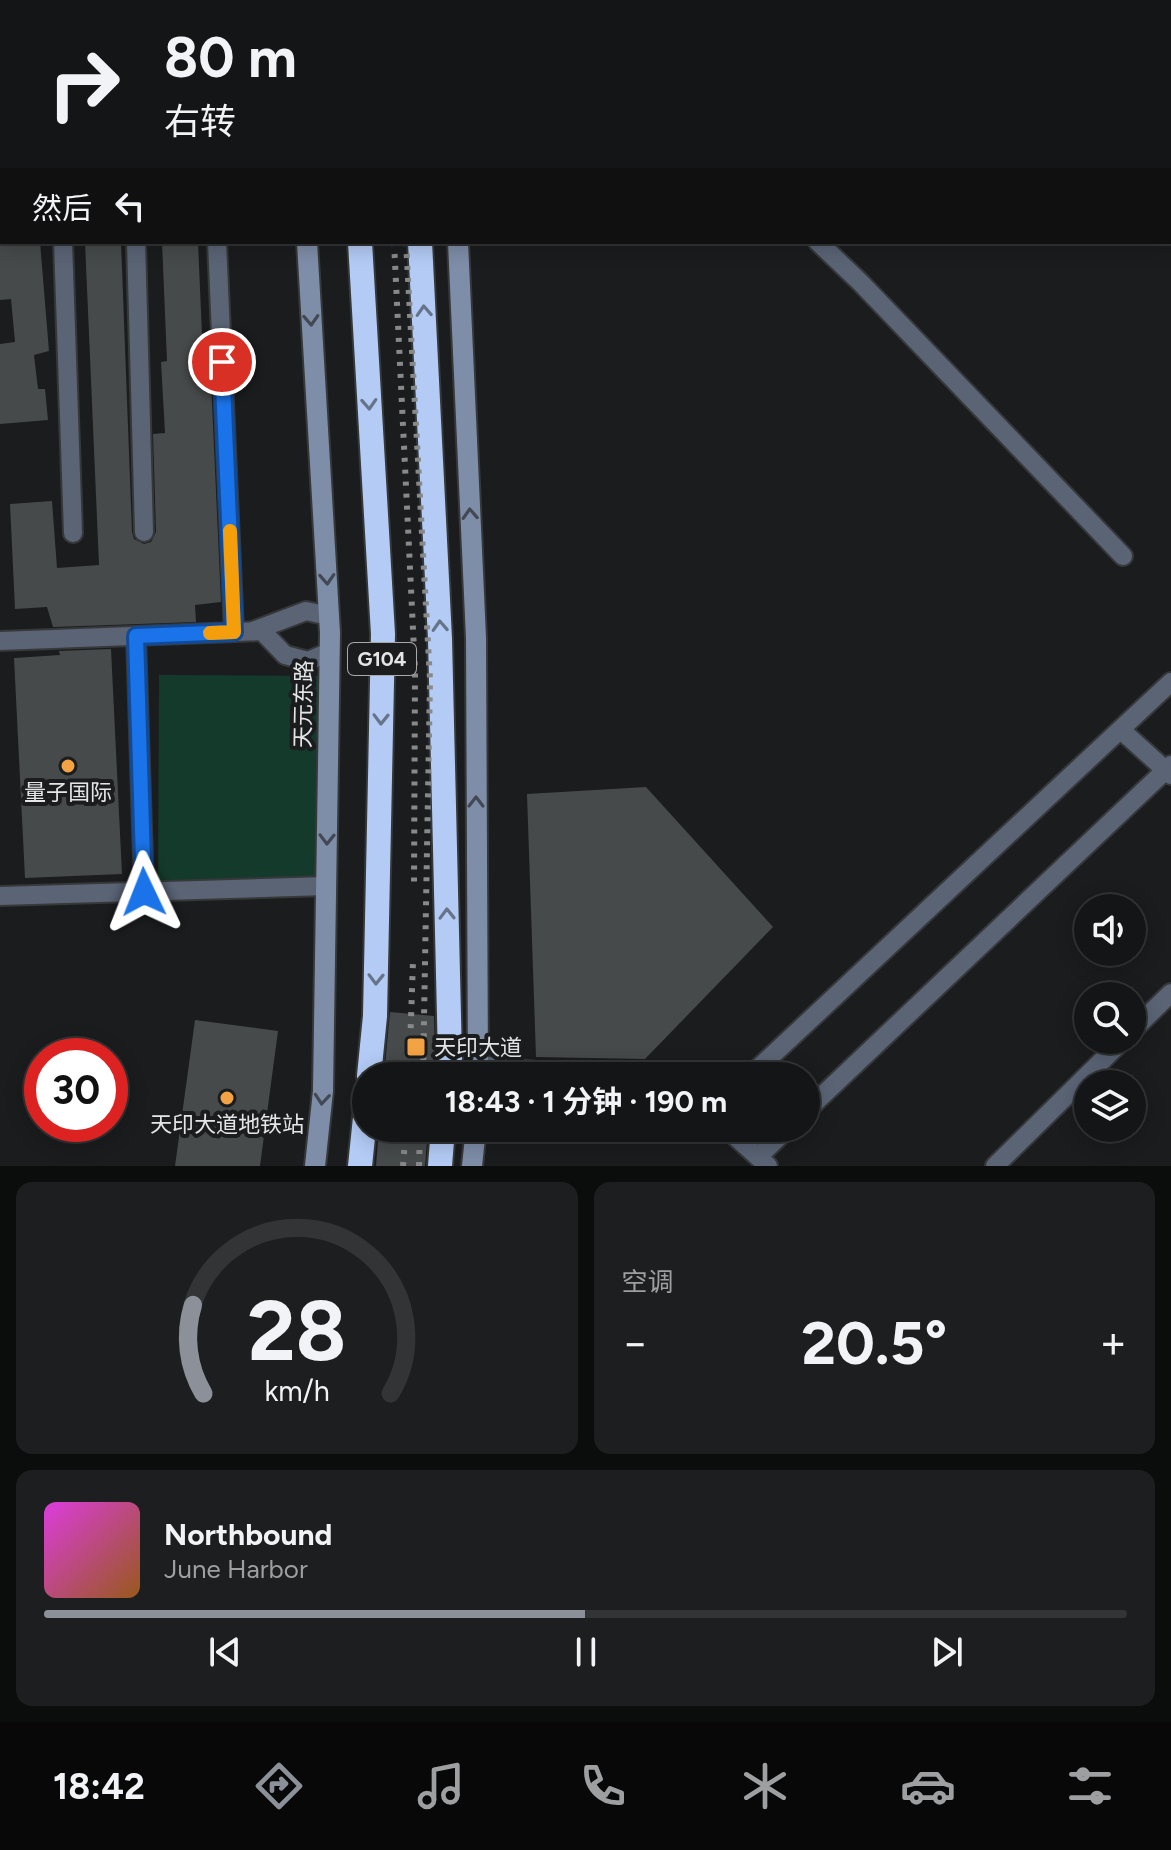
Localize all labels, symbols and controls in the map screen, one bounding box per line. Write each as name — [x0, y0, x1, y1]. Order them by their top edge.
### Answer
text: 80 m — [164, 24, 297, 91]
icon: right — [32, 32, 136, 136]
text: 右转 — [164, 100, 236, 143]
icon: left — [108, 184, 152, 228]
text: 然后 — [32, 190, 92, 227]
one-way arrow — [415, 304, 432, 317]
one-way arrow — [303, 314, 320, 327]
pin — [188, 328, 256, 396]
icon: arrive — [200, 340, 244, 384]
one-way arrow — [360, 398, 377, 411]
one-way arrow — [462, 507, 479, 520]
one-way arrow — [318, 573, 335, 586]
one-way arrow — [431, 619, 448, 632]
road number: G104 — [348, 643, 416, 675]
street label: 天元东路 — [289, 660, 318, 748]
one-way arrow — [372, 713, 390, 726]
marker: 量子国际 — [59, 757, 77, 775]
place label: 量子国际 — [24, 779, 112, 806]
one-way arrow — [467, 795, 485, 808]
one-way arrow — [318, 833, 336, 846]
position arrow — [102, 850, 186, 934]
map controls — [1074, 894, 1146, 1142]
button: sound — [1074, 894, 1146, 966]
one-way arrow — [438, 907, 455, 920]
one-way arrow — [367, 973, 384, 986]
button: search — [1074, 982, 1146, 1054]
place label: 天印大道 — [434, 1034, 522, 1061]
marker: 天印大道 — [405, 1036, 427, 1058]
speed limit sign: 30 — [24, 1038, 128, 1142]
button: layers — [1074, 1070, 1146, 1142]
text: 18:43 · 1 分钟 · 190 m — [445, 1083, 727, 1120]
marker: 天印大道地铁站 — [218, 1089, 236, 1107]
one-way arrow — [314, 1093, 331, 1106]
place label: 天印大道地铁站 — [150, 1111, 304, 1138]
text: 空调 — [622, 1266, 674, 1298]
text: 28 — [247, 1281, 346, 1381]
text: 20.5° — [801, 1307, 947, 1379]
text: − — [622, 1316, 649, 1369]
text: + — [1100, 1316, 1127, 1369]
text: km/h — [264, 1374, 329, 1408]
text: Northbound — [164, 1516, 332, 1553]
text: June Harbor — [164, 1553, 308, 1585]
icon: previous — [203, 1630, 247, 1674]
icon: pause — [564, 1630, 608, 1674]
icon: next — [925, 1630, 969, 1674]
icon: directions — [251, 1758, 307, 1814]
icon: music — [413, 1758, 469, 1814]
icon: phone — [575, 1758, 631, 1814]
icon: climate — [737, 1758, 793, 1814]
icon: car — [900, 1758, 956, 1814]
icon: filters — [1062, 1758, 1118, 1814]
text: 18:42 — [53, 1765, 145, 1808]

